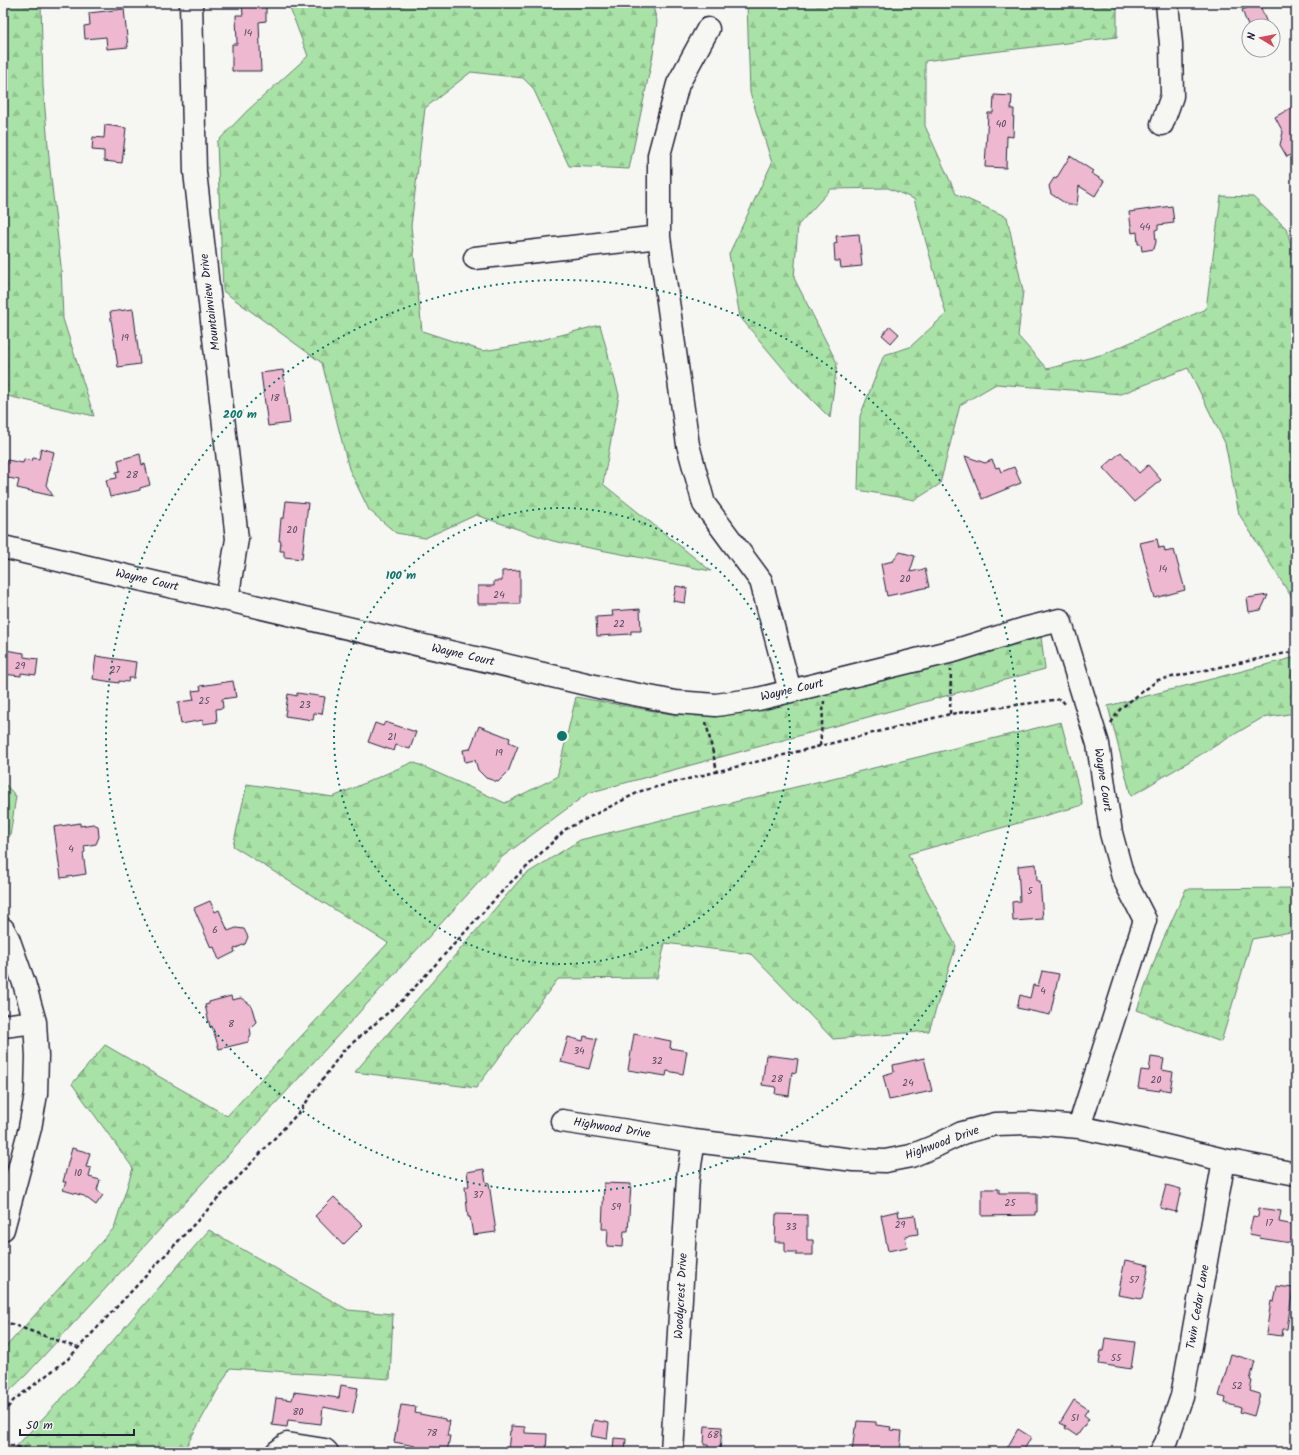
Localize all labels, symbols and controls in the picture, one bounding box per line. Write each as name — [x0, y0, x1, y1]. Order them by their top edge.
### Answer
north arrow — [1241, 18, 1281, 58]
house number: 14 — [244, 25, 253, 41]
text: N — [1243, 31, 1262, 41]
house number: 40 — [996, 116, 1006, 132]
house number: 44 — [1139, 219, 1151, 235]
street label: Mountainview Drive — [195, 252, 225, 352]
house number: 19 — [121, 330, 129, 346]
house number: 18 — [270, 390, 281, 406]
text: 200 m — [223, 405, 257, 424]
house number: 28 — [126, 467, 139, 483]
house number: 20 — [287, 522, 297, 538]
house number: 14 — [1159, 561, 1168, 577]
street label: Wayne Court — [114, 564, 181, 597]
text: 100 m — [386, 566, 416, 585]
house number: 20 — [900, 571, 910, 587]
house number: 24 — [493, 587, 505, 603]
house number: 22 — [613, 616, 625, 632]
street label: Wayne Court — [430, 639, 497, 672]
house number: 29 — [15, 658, 25, 674]
house number: 27 — [110, 662, 121, 678]
street label: Wayne Court — [759, 673, 826, 706]
house number: 25 — [198, 693, 210, 709]
house number: 23 — [299, 697, 311, 713]
house number: 21 — [388, 729, 396, 745]
centre of rings — [555, 729, 569, 743]
house number: 19 — [495, 745, 503, 761]
street label: Wayne Court — [1089, 747, 1117, 814]
house number: 4 — [68, 841, 74, 857]
house number: 5 — [1027, 883, 1033, 899]
house number: 6 — [212, 922, 218, 938]
house number: 4 — [1040, 983, 1046, 999]
house number: 8 — [228, 1016, 235, 1032]
house number: 34 — [573, 1043, 585, 1059]
house number: 32 — [651, 1053, 663, 1069]
house number: 28 — [771, 1071, 784, 1087]
house number: 20 — [1151, 1072, 1161, 1088]
house number: 24 — [902, 1075, 914, 1091]
street label: Highwood Drive — [572, 1113, 653, 1144]
street label: Highwood Drive — [902, 1121, 982, 1165]
house number: 10 — [74, 1165, 82, 1181]
house number: 37 — [473, 1187, 484, 1203]
house number: 25 — [1004, 1195, 1016, 1211]
house number: 59 — [611, 1199, 621, 1215]
house number: 17 — [1265, 1215, 1273, 1231]
house number: 29 — [895, 1217, 905, 1233]
house number: 33 — [785, 1219, 797, 1235]
street label: Woodycrest Drive — [669, 1252, 693, 1340]
street label: Twin Cedar Lane — [1181, 1263, 1215, 1351]
house number: 57 — [1129, 1272, 1139, 1288]
house number: 55 — [1111, 1350, 1122, 1366]
house number: 52 — [1231, 1378, 1243, 1394]
house number: 80 — [292, 1404, 304, 1420]
house number: 51 — [1071, 1410, 1079, 1426]
scale bar — [20, 1411, 134, 1437]
text: 50 m — [26, 1416, 53, 1435]
house number: 78 — [427, 1425, 438, 1441]
house number: 68 — [707, 1427, 720, 1443]

